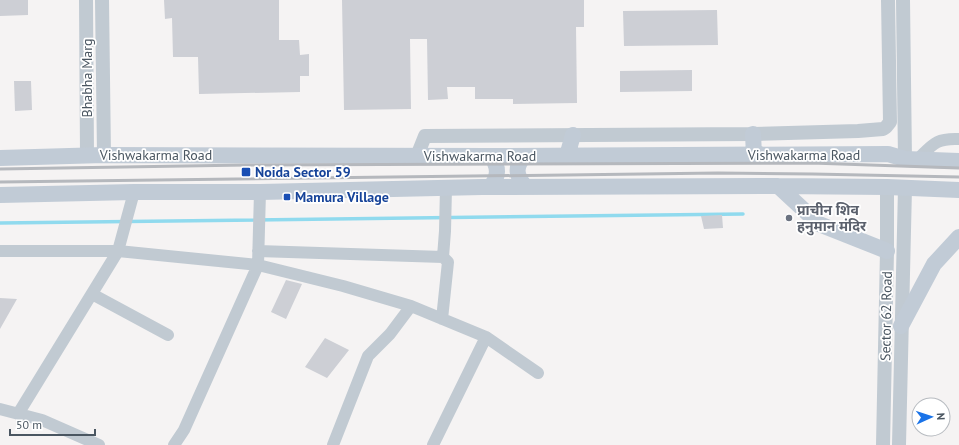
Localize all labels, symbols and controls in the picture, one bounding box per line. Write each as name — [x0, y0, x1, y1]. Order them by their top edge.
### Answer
street label: Bhabha Marg — [78, 39, 96, 117]
street label: Vishwakarma Road — [99, 146, 212, 164]
street label: Vishwakarma Road — [747, 146, 860, 164]
street label: Vishwakarma Road — [423, 147, 536, 165]
place label: Noida Sector 59 — [255, 163, 351, 181]
marker: Noida Sector 59 — [240, 166, 252, 178]
place label: Mamura Village — [295, 188, 389, 206]
marker: Mamura Village — [282, 192, 292, 202]
place label: प्राचीन शिव हनुमान मंदिर — [797, 201, 867, 236]
marker: प्राचीन शिव हनुमान मंदिर — [784, 213, 794, 223]
street label: Sector 62 Road — [876, 271, 896, 361]
north arrow — [911, 397, 951, 437]
scale bar — [10, 411, 95, 437]
text: N — [934, 412, 948, 420]
text: 50 m — [16, 417, 42, 432]

